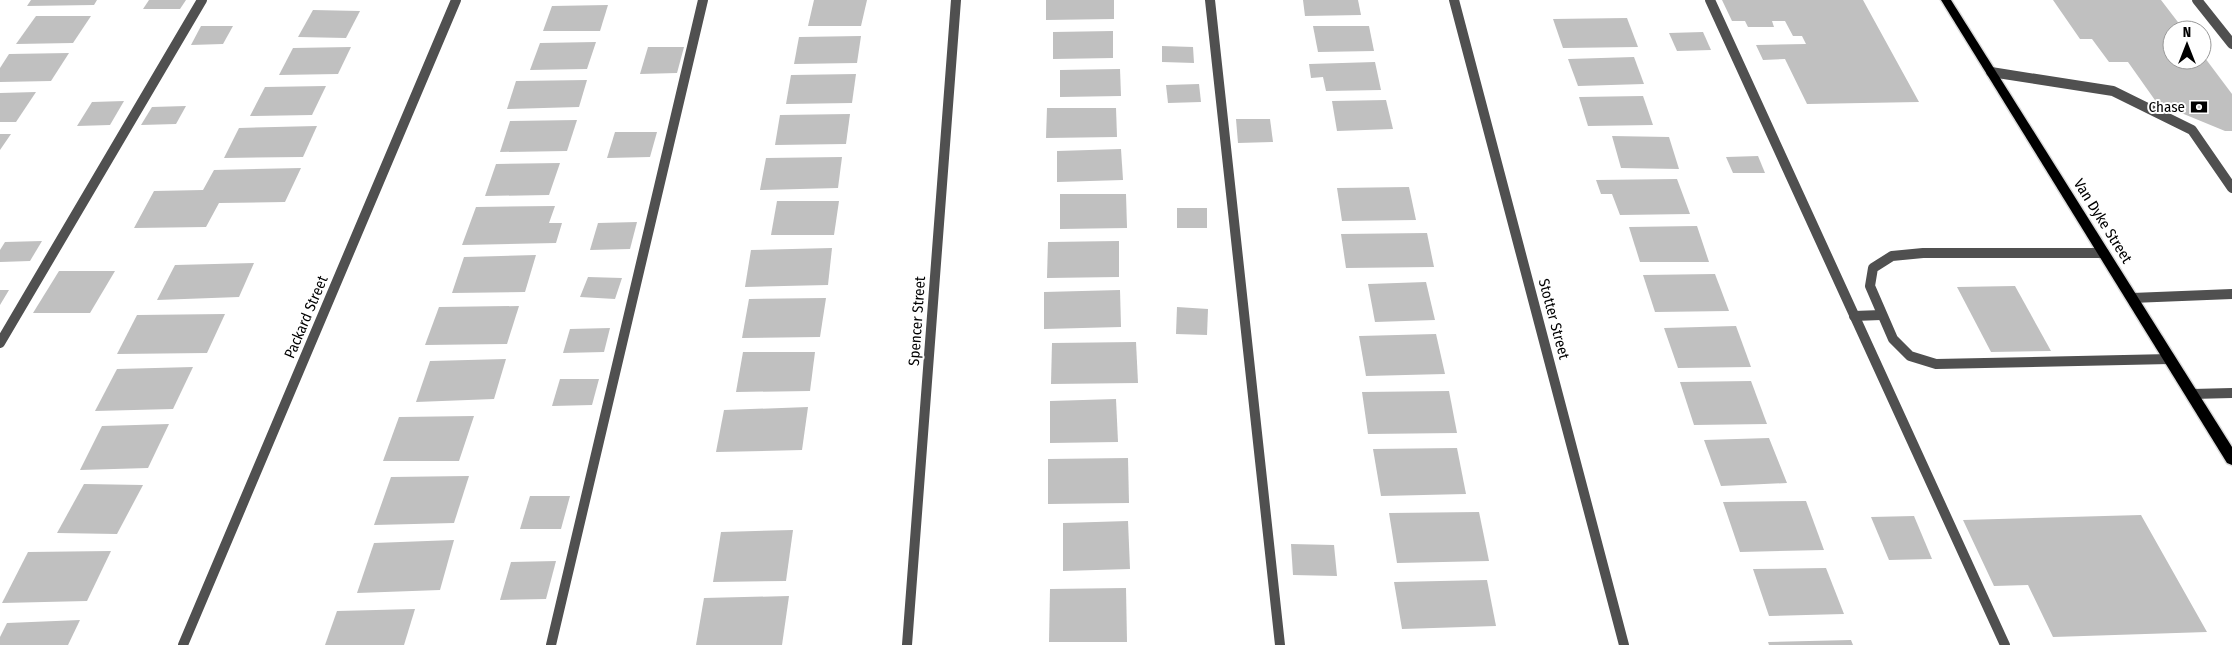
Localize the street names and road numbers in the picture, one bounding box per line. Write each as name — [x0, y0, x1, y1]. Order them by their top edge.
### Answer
street label: Van Dyke Street — [2070, 176, 2136, 267]
street label: Packard Street — [280, 273, 332, 361]
street label: Spencer Street — [905, 275, 929, 366]
street label: Stotter Street — [1535, 277, 1573, 361]

